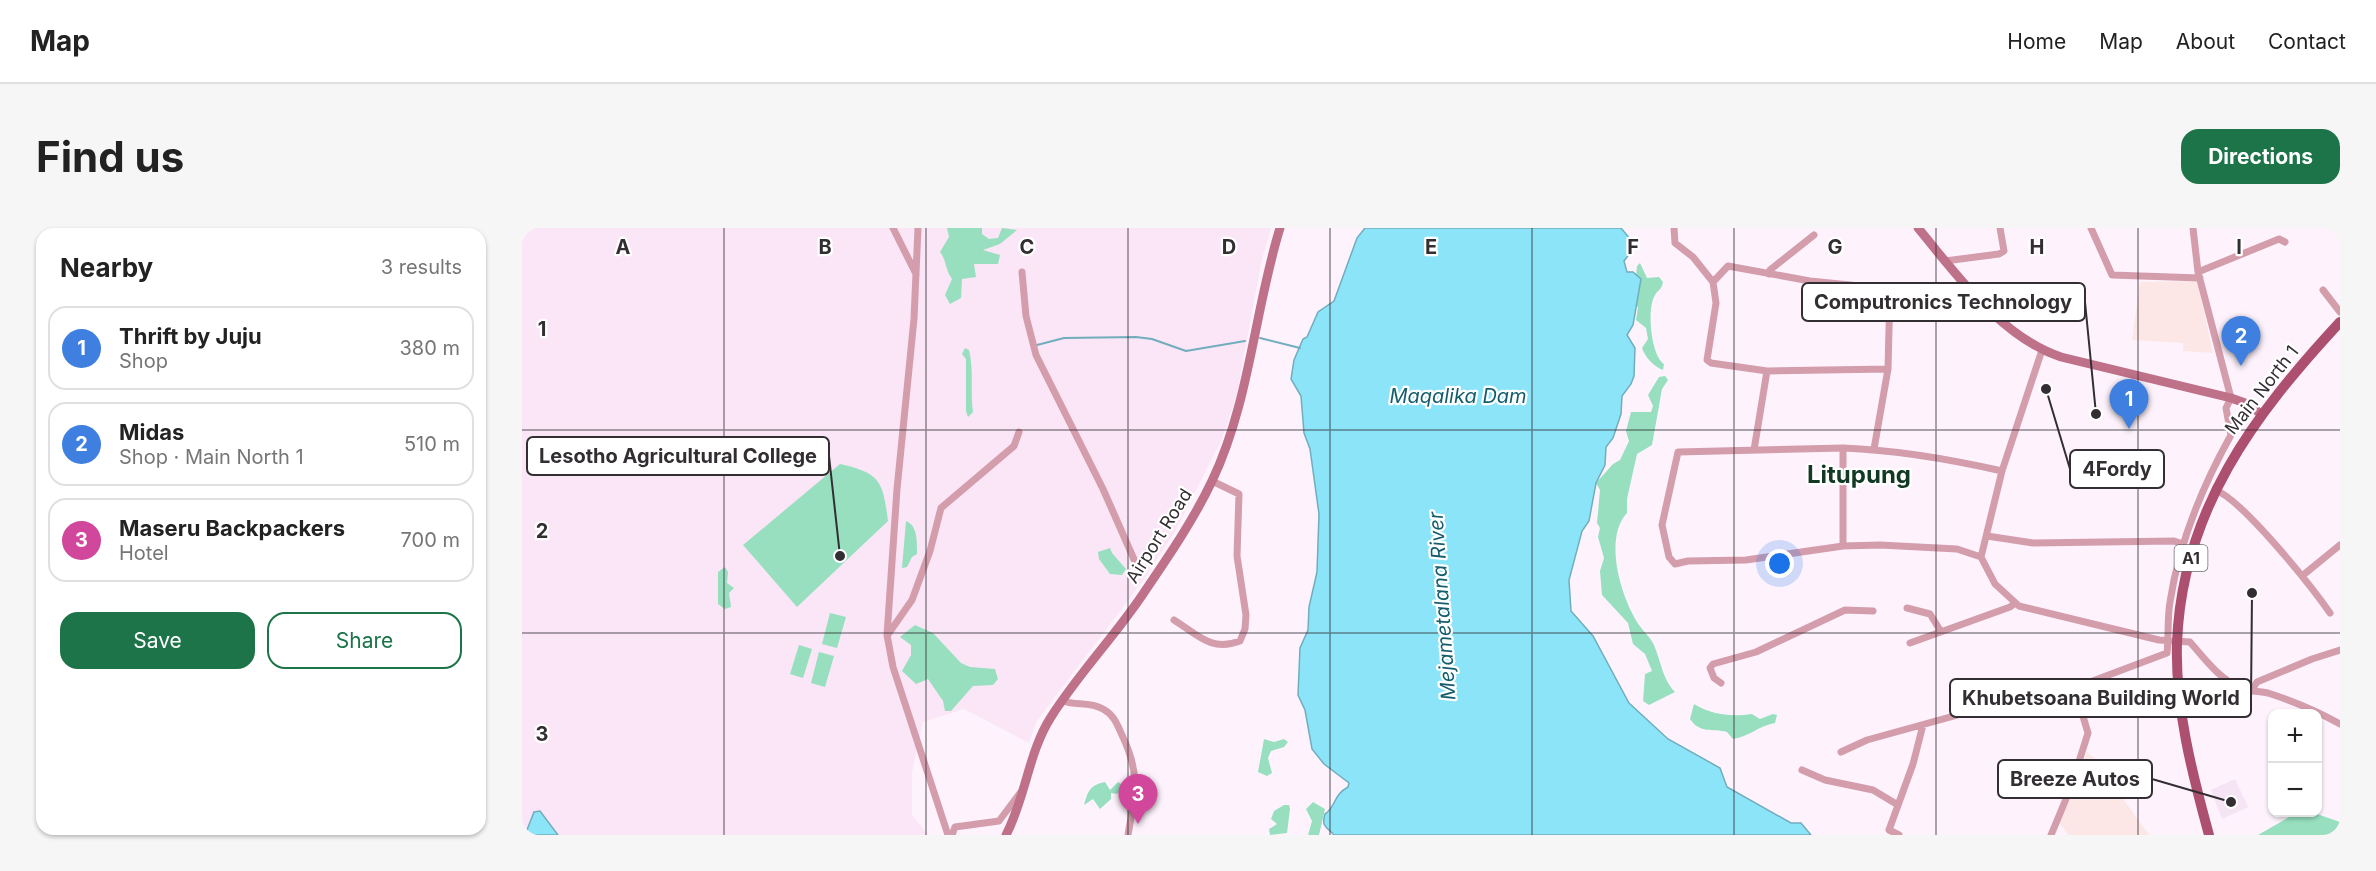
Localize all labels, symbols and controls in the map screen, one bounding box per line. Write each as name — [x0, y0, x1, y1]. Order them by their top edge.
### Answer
text: Map — [30, 24, 90, 58]
text: Home — [2007, 29, 2066, 54]
text: Map — [2099, 29, 2143, 54]
text: About — [2176, 29, 2235, 54]
text: Contact — [2268, 29, 2346, 54]
button: Directions — [2181, 129, 2340, 184]
text: Find us — [36, 131, 184, 182]
text: A — [616, 235, 631, 259]
text: B — [818, 235, 832, 259]
text: C — [1020, 235, 1034, 259]
text: D — [1222, 235, 1236, 259]
text: E — [1425, 235, 1437, 259]
text: F — [1627, 235, 1639, 259]
text: G — [1827, 235, 1843, 259]
text: H — [2030, 235, 2044, 259]
text: I — [2236, 235, 2242, 259]
text: Nearby — [60, 252, 153, 283]
text: 3 results — [381, 255, 462, 279]
callout: Computronics Technology — [1802, 283, 2085, 321]
text: Computronics Technology — [1814, 290, 2072, 314]
pin: 2 — [2222, 316, 2260, 366]
text: 1 — [538, 317, 546, 341]
text: Thrift by Juju — [119, 323, 262, 349]
text: 1 — [77, 336, 86, 360]
text: 380 m — [400, 336, 460, 360]
street label: Main North 1 — [2220, 341, 2303, 438]
text: Shop — [119, 349, 168, 373]
pin: 1 — [2110, 380, 2148, 429]
water label: Maqalika Dam — [1389, 384, 1527, 408]
text: Midas — [119, 419, 184, 445]
text: 2 — [75, 432, 88, 456]
text: 510 m — [404, 432, 460, 456]
callout: Lesotho Agricultural College — [527, 437, 829, 475]
text: Lesotho Agricultural College — [539, 444, 817, 468]
text: Shop · Main North 1 — [119, 445, 304, 469]
callout: 4Fordy — [2070, 450, 2164, 488]
text: 4Fordy — [2082, 457, 2152, 481]
district label: Litupung — [1807, 460, 1911, 489]
street label: Airport Road — [1121, 485, 1196, 587]
water label: Mejametalana River — [1423, 511, 1461, 701]
text: Maseru Backpackers — [119, 515, 345, 541]
text: 2 — [536, 519, 548, 543]
text: 3 — [75, 528, 88, 552]
text: 700 m — [401, 528, 460, 552]
text: Hotel — [119, 541, 169, 565]
road number: A1 — [2174, 545, 2208, 571]
your location — [1765, 549, 1794, 578]
button: Save — [60, 612, 255, 669]
button: Share — [267, 612, 462, 669]
callout: Khubetsoana Building World — [1950, 679, 2251, 717]
text: Khubetsoana Building World — [1962, 686, 2240, 710]
map controls — [2268, 709, 2322, 817]
button: + — [2268, 709, 2322, 763]
text: 3 — [536, 722, 548, 746]
callout: Breeze Autos — [1998, 760, 2152, 798]
button: − — [2268, 763, 2322, 817]
text: Breeze Autos — [2010, 767, 2140, 791]
pin: 3 — [1118, 774, 1158, 824]

